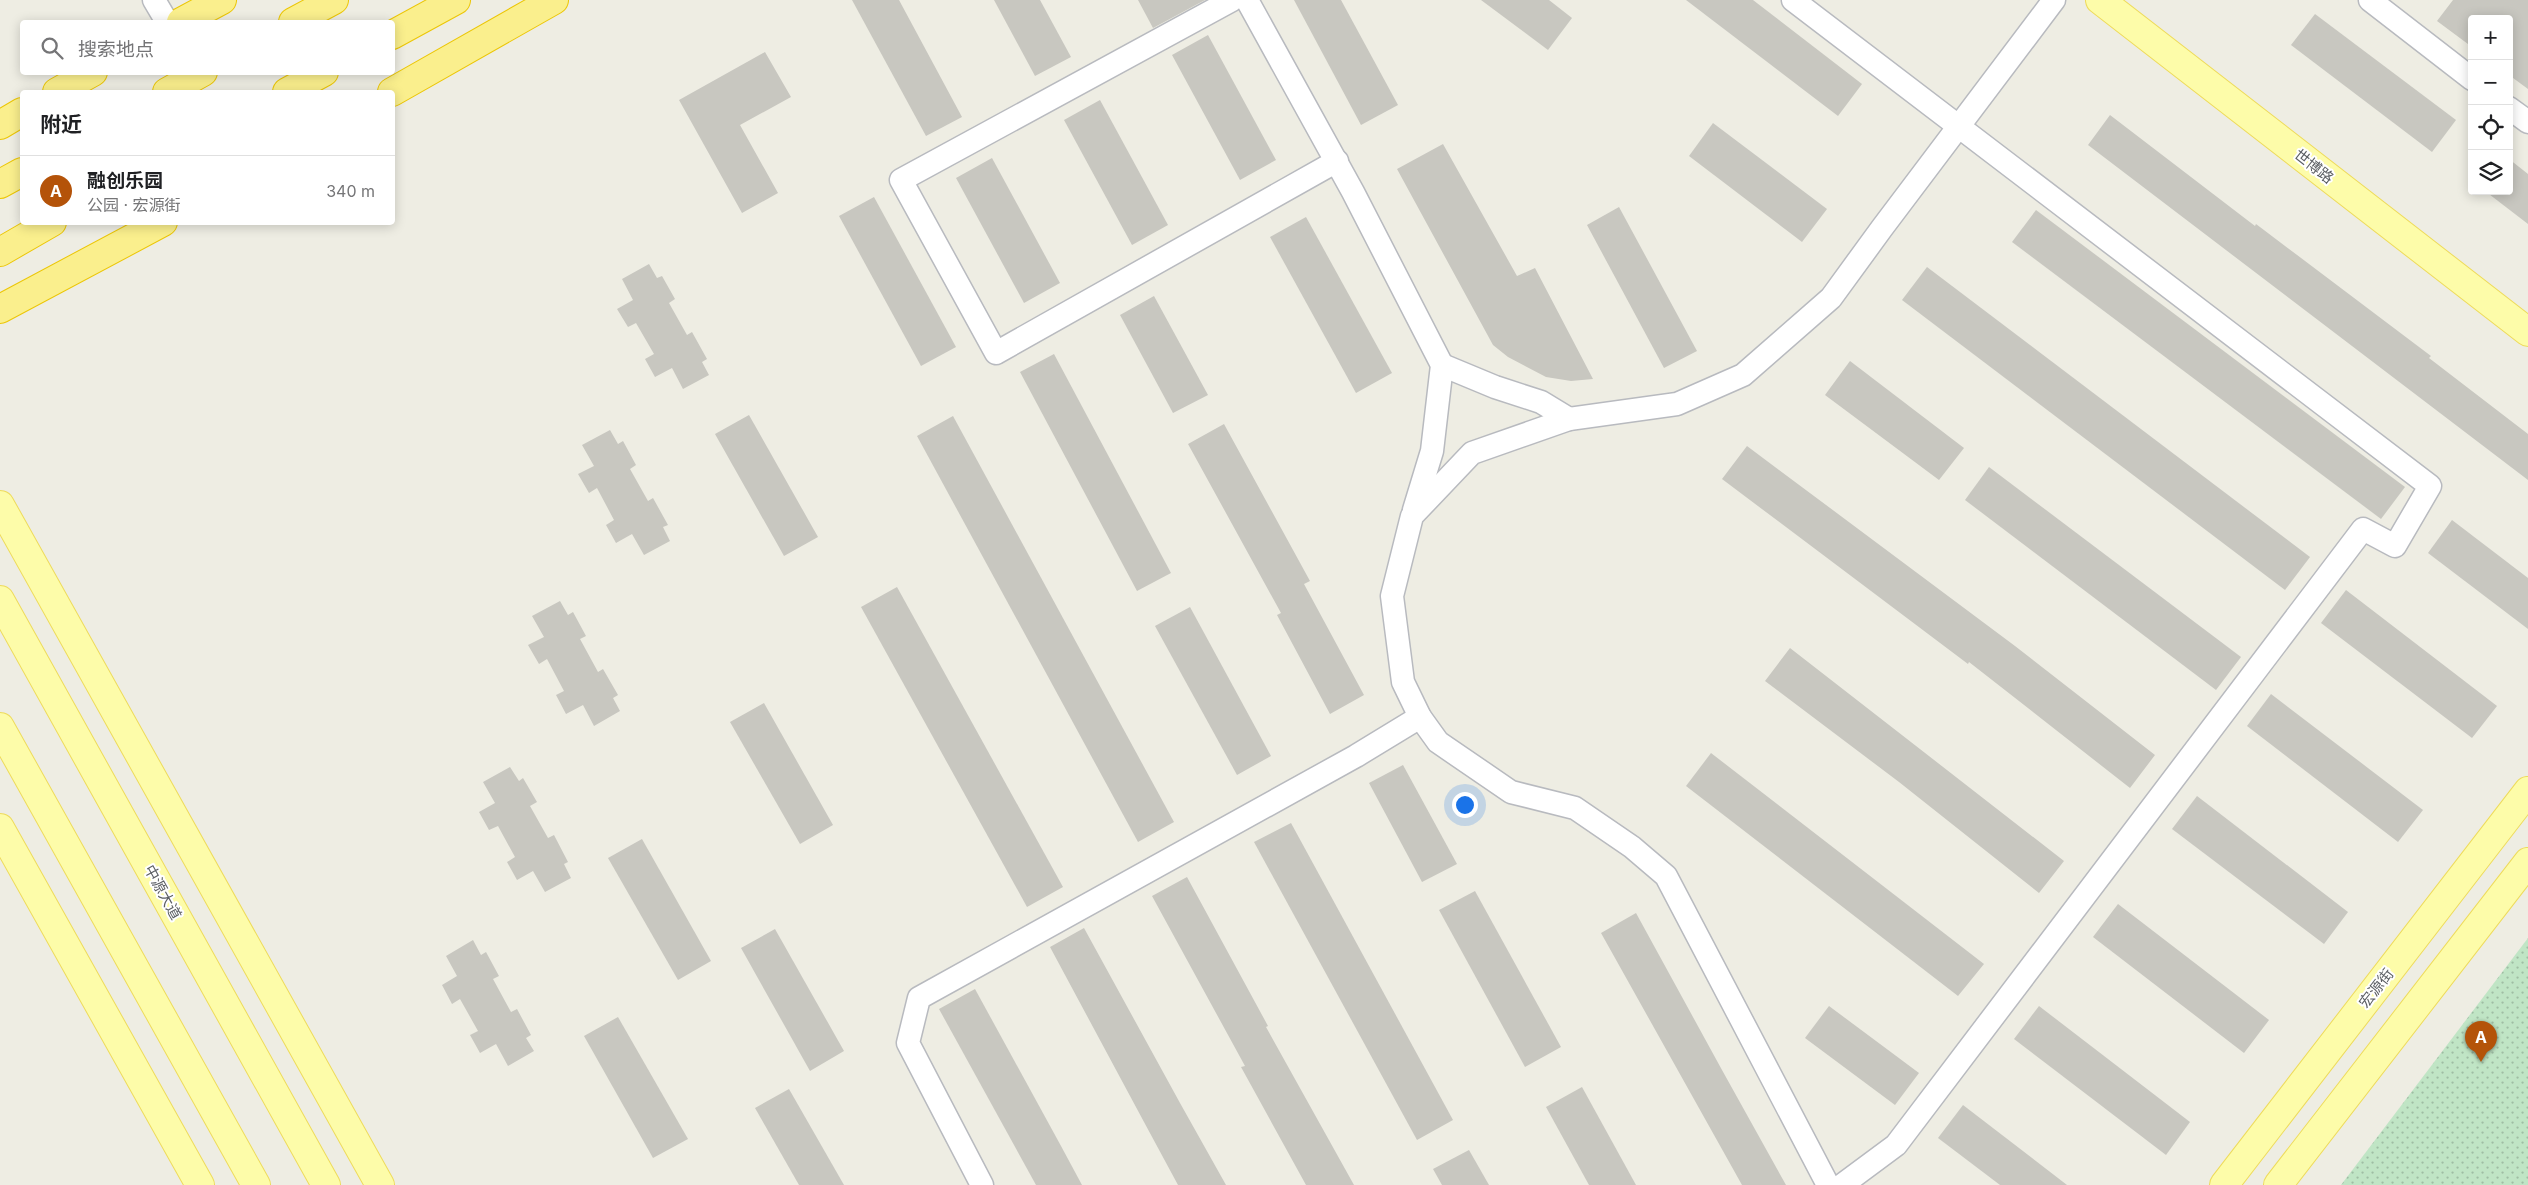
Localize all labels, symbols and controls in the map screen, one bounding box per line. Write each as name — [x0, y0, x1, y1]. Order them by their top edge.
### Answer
map controls — [2468, 15, 2513, 195]
button: + — [2468, 15, 2513, 60]
search box — [20, 20, 395, 75]
icon: search — [38, 34, 66, 62]
text: 搜索地点 — [78, 38, 154, 61]
button: − — [2468, 60, 2513, 105]
button: locate — [2468, 105, 2513, 150]
text: 附近 — [40, 112, 82, 137]
street label: 世博路 — [2290, 145, 2338, 187]
button: layers — [2468, 150, 2513, 195]
text: 融创乐园 — [87, 169, 163, 192]
text: A — [50, 181, 62, 201]
text: 340 m — [326, 181, 375, 201]
text: 公园 · 宏源街 — [87, 195, 181, 215]
your location — [1452, 792, 1478, 818]
street label: 中源大道 — [140, 861, 186, 923]
street label: 宏源街 — [2355, 964, 2397, 1012]
pin: A — [2465, 1021, 2497, 1062]

